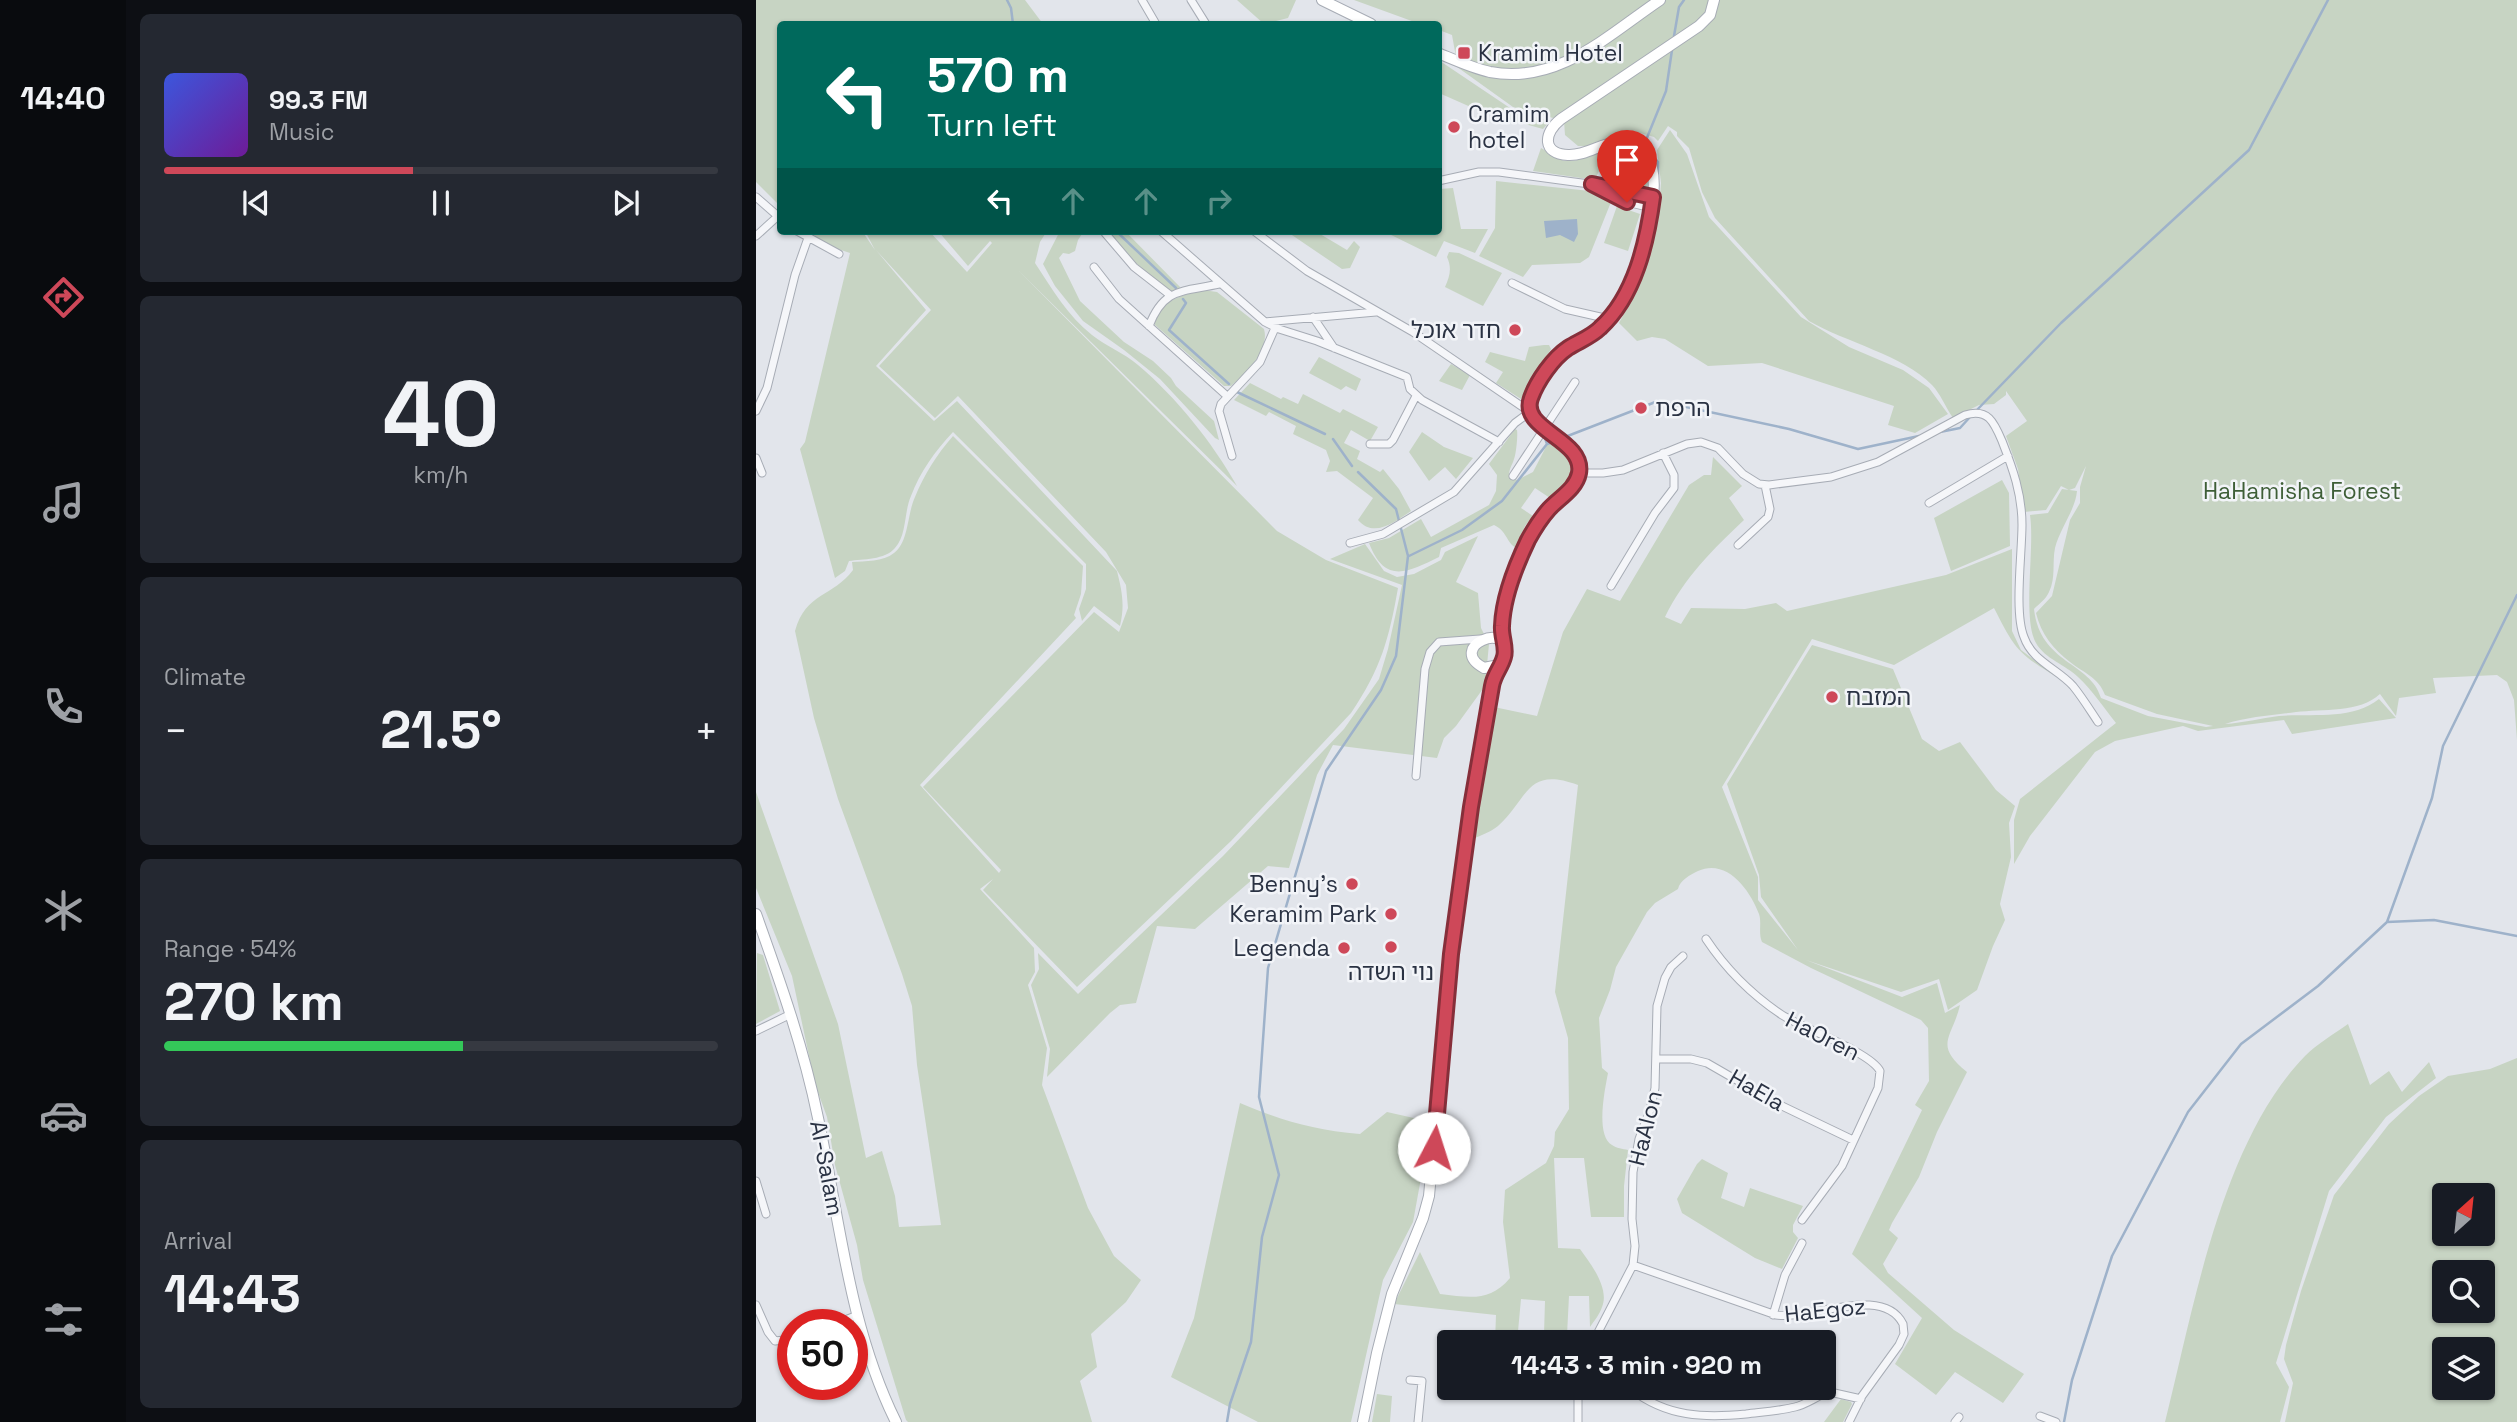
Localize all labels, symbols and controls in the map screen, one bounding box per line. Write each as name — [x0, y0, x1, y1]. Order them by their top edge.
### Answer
place label: Kramim Hotel — [1478, 38, 1623, 68]
text: 570 m — [927, 44, 1069, 106]
marker: Kramim Hotel — [1456, 45, 1472, 61]
icon: left — [812, 49, 903, 140]
text: 14:40 — [20, 78, 106, 118]
text: 99.3 FM — [269, 83, 368, 117]
place label: Cramim hotel — [1468, 99, 1549, 155]
text: Turn left — [927, 105, 1057, 145]
text: Music — [269, 117, 334, 147]
marker: Cramim hotel — [1446, 119, 1462, 135]
pin — [1597, 130, 1657, 202]
icon: arrive — [1608, 141, 1646, 179]
icon: left — [981, 182, 1019, 220]
icon: ahead — [1054, 182, 1092, 220]
icon: ahead — [1127, 182, 1165, 220]
icon: right — [1200, 182, 1238, 220]
icon: previous — [237, 184, 275, 222]
icon: pause — [422, 184, 460, 222]
icon: next — [607, 184, 645, 222]
icon: directions — [39, 273, 88, 322]
place label: חדר אוכל — [1411, 315, 1501, 345]
marker: חדר אוכל — [1507, 322, 1523, 338]
text: 40 — [383, 356, 499, 473]
place label: הרפת — [1655, 393, 1711, 423]
marker: הרפת — [1633, 400, 1649, 416]
text: km/h — [414, 460, 468, 490]
park label: HaHamisha Forest — [2203, 476, 2401, 506]
icon: music — [39, 478, 88, 527]
text: Climate — [164, 662, 246, 692]
icon: phone — [39, 682, 88, 731]
place label: המזבח — [1846, 682, 1911, 712]
marker: המזבח — [1824, 689, 1840, 705]
text: 21.5° — [380, 697, 502, 763]
text: − — [164, 707, 188, 755]
text: + — [694, 707, 718, 755]
place label: Benny's — [1249, 869, 1338, 899]
marker: Benny's — [1344, 876, 1360, 892]
icon: climate — [39, 886, 88, 935]
place label: Keramim Park — [1229, 899, 1377, 929]
marker: Keramim Park — [1383, 906, 1399, 922]
place label: Legenda — [1233, 933, 1330, 963]
text: Range · 54% — [164, 934, 296, 964]
marker: נוי השדה — [1383, 939, 1399, 955]
marker: Legenda — [1336, 940, 1352, 956]
place label: נוי השדה — [1348, 957, 1434, 987]
text: 270 km — [164, 969, 344, 1035]
street label: HaOren — [1781, 1005, 1865, 1067]
street label: HaEla — [1723, 1062, 1791, 1118]
street label: HaAlon — [1621, 1087, 1669, 1169]
icon: car — [39, 1091, 88, 1140]
position arrow — [1397, 1111, 1471, 1185]
street label: Al-Salam — [803, 1118, 851, 1218]
north arrow — [2432, 1183, 2496, 1246]
map controls — [2432, 1183, 2495, 1400]
text: Arrival — [164, 1226, 232, 1256]
button: search — [2432, 1260, 2495, 1323]
text: 14:43 — [164, 1261, 301, 1327]
street label: HaEgoz — [1783, 1291, 1867, 1329]
icon: filters — [39, 1295, 88, 1344]
speed limit sign: 50 — [777, 1309, 868, 1400]
button: layers — [2432, 1337, 2495, 1400]
text: 14:43 · 3 min · 920 m — [1511, 1348, 1762, 1382]

